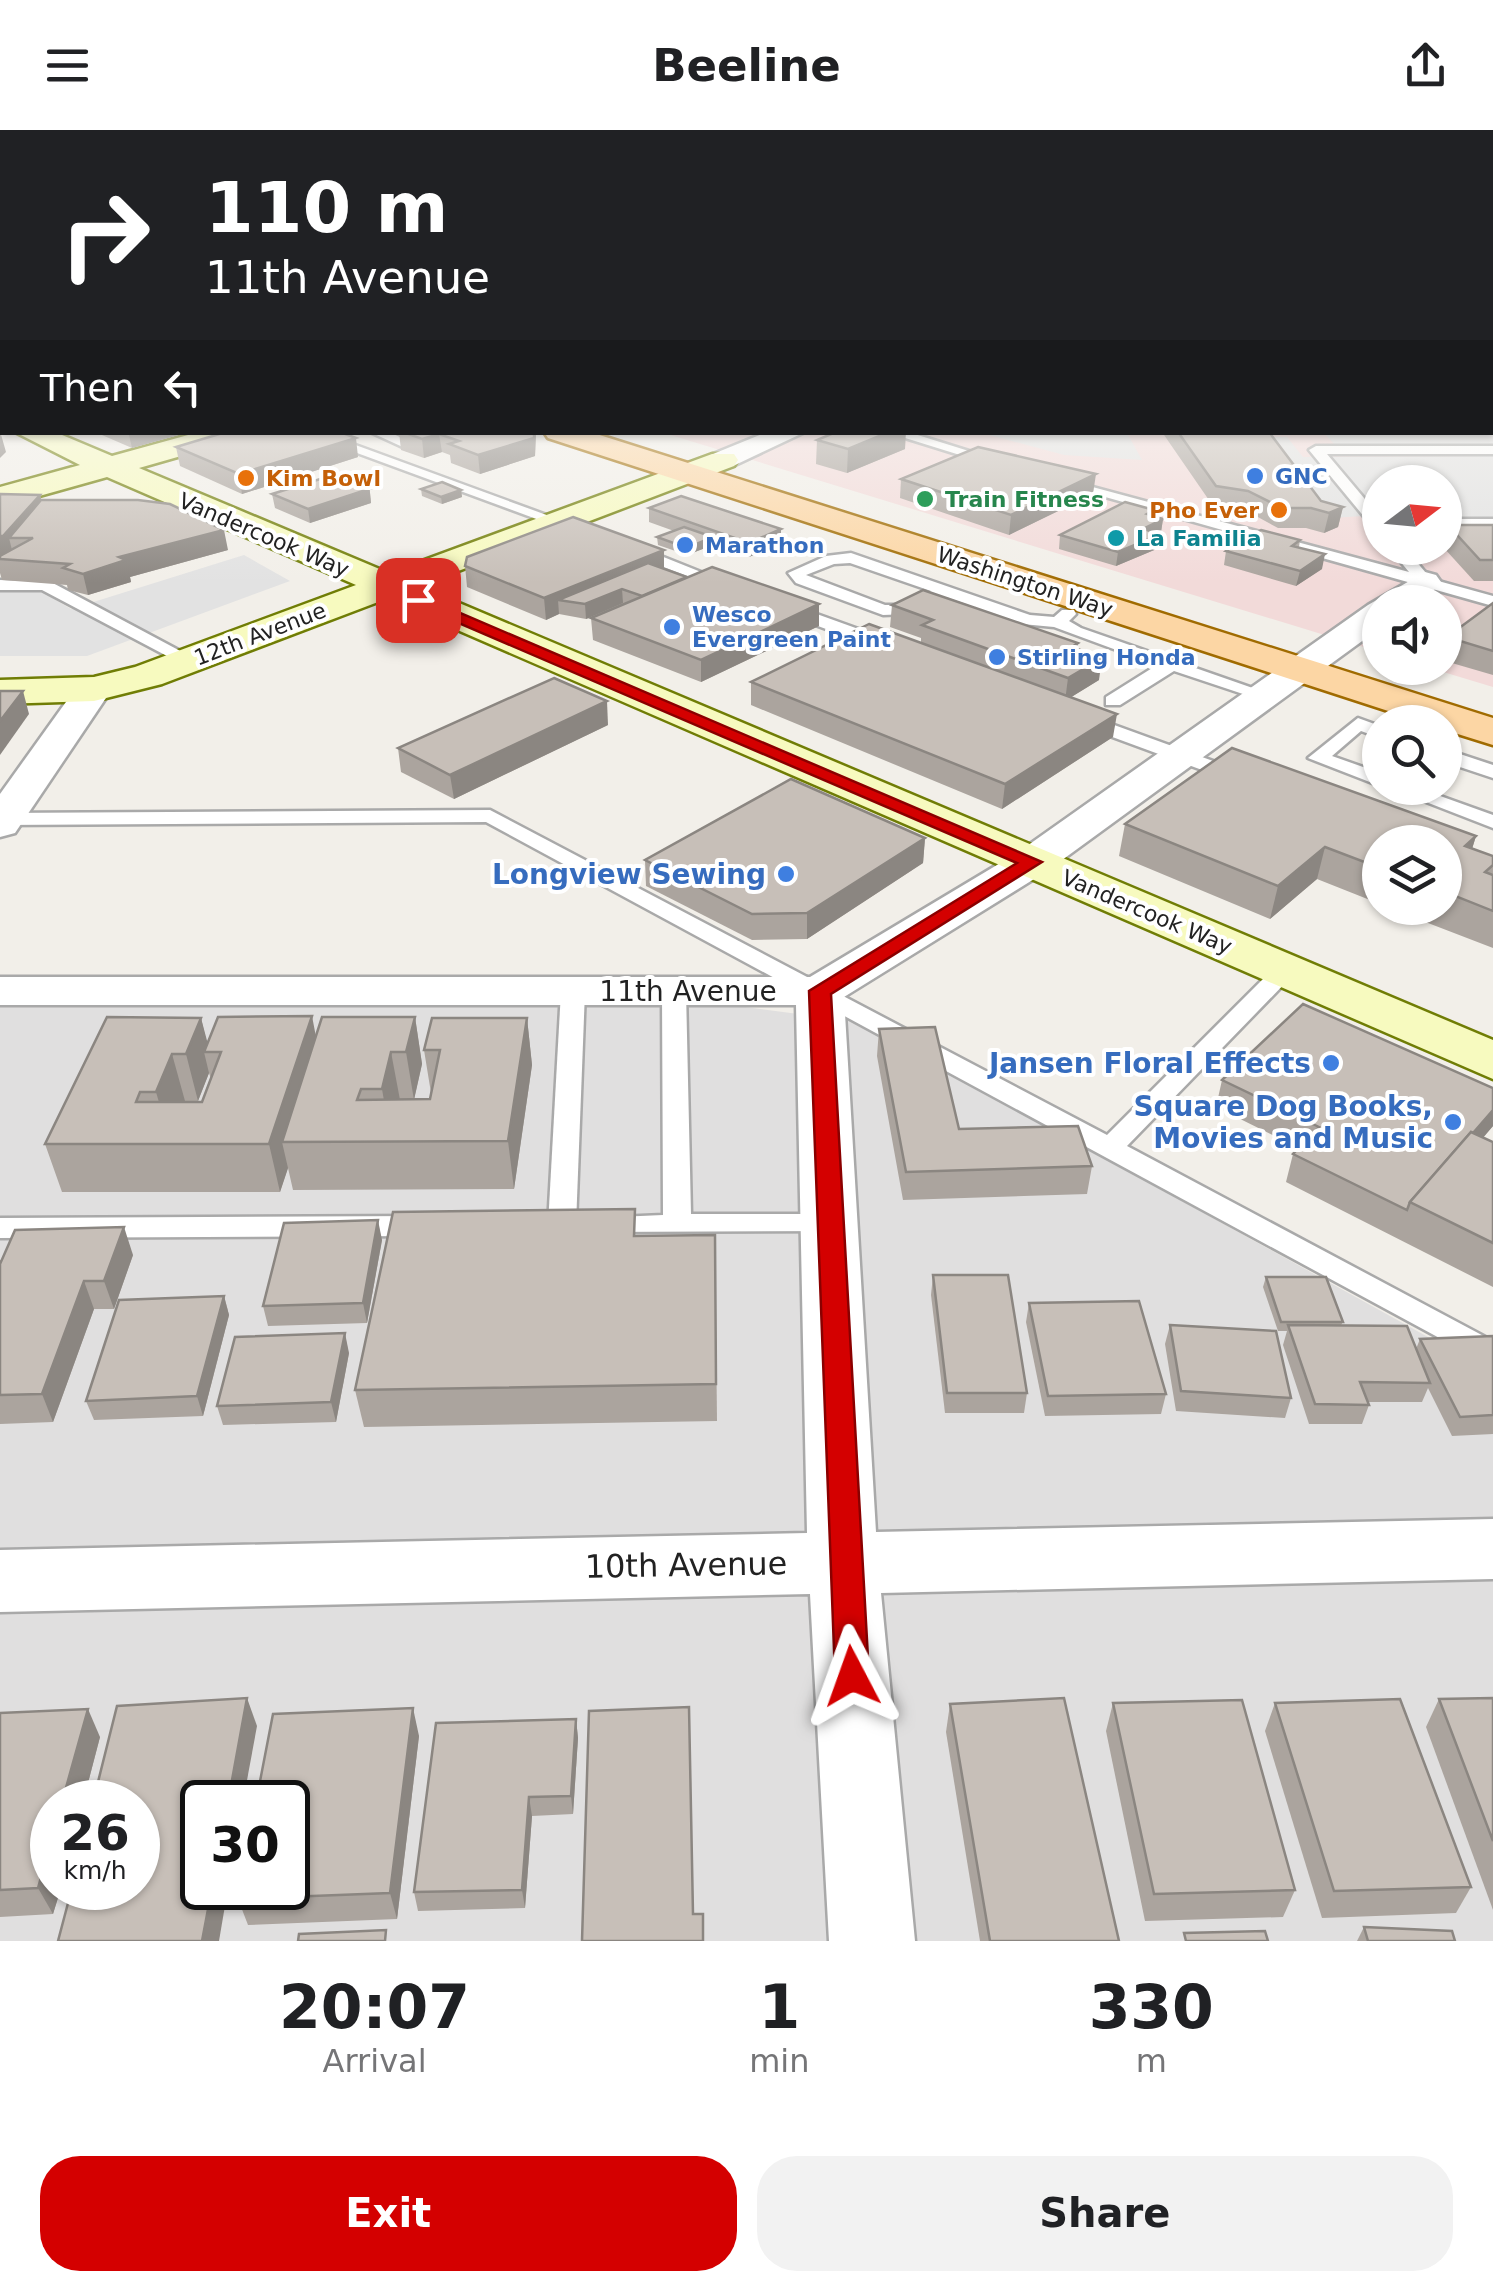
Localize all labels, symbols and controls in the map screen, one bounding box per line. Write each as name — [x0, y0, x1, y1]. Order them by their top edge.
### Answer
icon: menu — [40, 38, 95, 93]
icon: share — [1398, 38, 1453, 93]
text: Beeline — [652, 39, 841, 92]
text: 110 m — [205, 167, 448, 249]
icon: right — [40, 170, 170, 300]
text: 11th Avenue — [205, 251, 490, 304]
icon: left — [155, 360, 210, 415]
text: Then — [40, 366, 135, 410]
place label: GNC — [1275, 464, 1328, 489]
marker: GNC — [1244, 465, 1266, 487]
north arrow — [1362, 465, 1462, 565]
map controls — [1362, 465, 1462, 925]
place label: Kim Bowl — [266, 466, 381, 491]
marker: Kim Bowl — [235, 467, 257, 489]
place label: Train Fitness — [945, 487, 1104, 512]
street label: Vandercook Way — [175, 488, 353, 582]
marker: Train Fitness — [914, 488, 936, 510]
place label: Pho Ever — [1149, 498, 1259, 523]
marker: Pho Ever — [1268, 499, 1290, 521]
place label: La Familia — [1136, 526, 1262, 551]
marker: La Familia — [1105, 527, 1127, 549]
place label: Marathon — [705, 533, 824, 558]
marker: Marathon — [674, 534, 696, 556]
street label: Washington Way — [934, 542, 1116, 622]
pin — [376, 558, 461, 643]
icon: arrive — [391, 573, 446, 628]
button: sound — [1362, 585, 1462, 685]
street label: 12th Avenue — [190, 597, 330, 671]
place label: Wesco Evergreen Paint — [692, 602, 891, 652]
marker: Wesco Evergreen Paint — [661, 616, 683, 638]
place label: Stirling Honda — [1017, 645, 1196, 670]
marker: Stirling Honda — [986, 646, 1008, 668]
button: search — [1362, 705, 1462, 805]
button: layers — [1362, 825, 1462, 925]
place label: Longview Sewing — [492, 858, 766, 891]
marker: Longview Sewing — [775, 863, 797, 885]
street label: Vandercook Way — [1058, 865, 1236, 959]
street label: 11th Avenue — [599, 975, 777, 1008]
place label: Jansen Floral Effects — [987, 1047, 1311, 1080]
marker: Jansen Floral Effects — [1320, 1052, 1342, 1074]
place label: Square Dog Books, Movies and Music — [1133, 1090, 1433, 1155]
marker: Square Dog Books, Movies and Music — [1442, 1111, 1464, 1133]
street label: 10th Avenue — [584, 1544, 788, 1586]
position arrow — [800, 1624, 904, 1728]
speed limit sign: 30 — [180, 1780, 310, 1910]
text: 26 — [60, 1804, 130, 1862]
text: km/h — [63, 1856, 127, 1885]
text: 20:07 — [279, 1972, 470, 2042]
text: 1 — [758, 1972, 800, 2042]
text: 330 — [1089, 1972, 1214, 2042]
text: Arrival — [323, 2042, 427, 2080]
text: min — [749, 2042, 810, 2080]
text: m — [1136, 2042, 1167, 2080]
button: Exit — [40, 2156, 737, 2271]
button: Share — [757, 2156, 1453, 2271]

